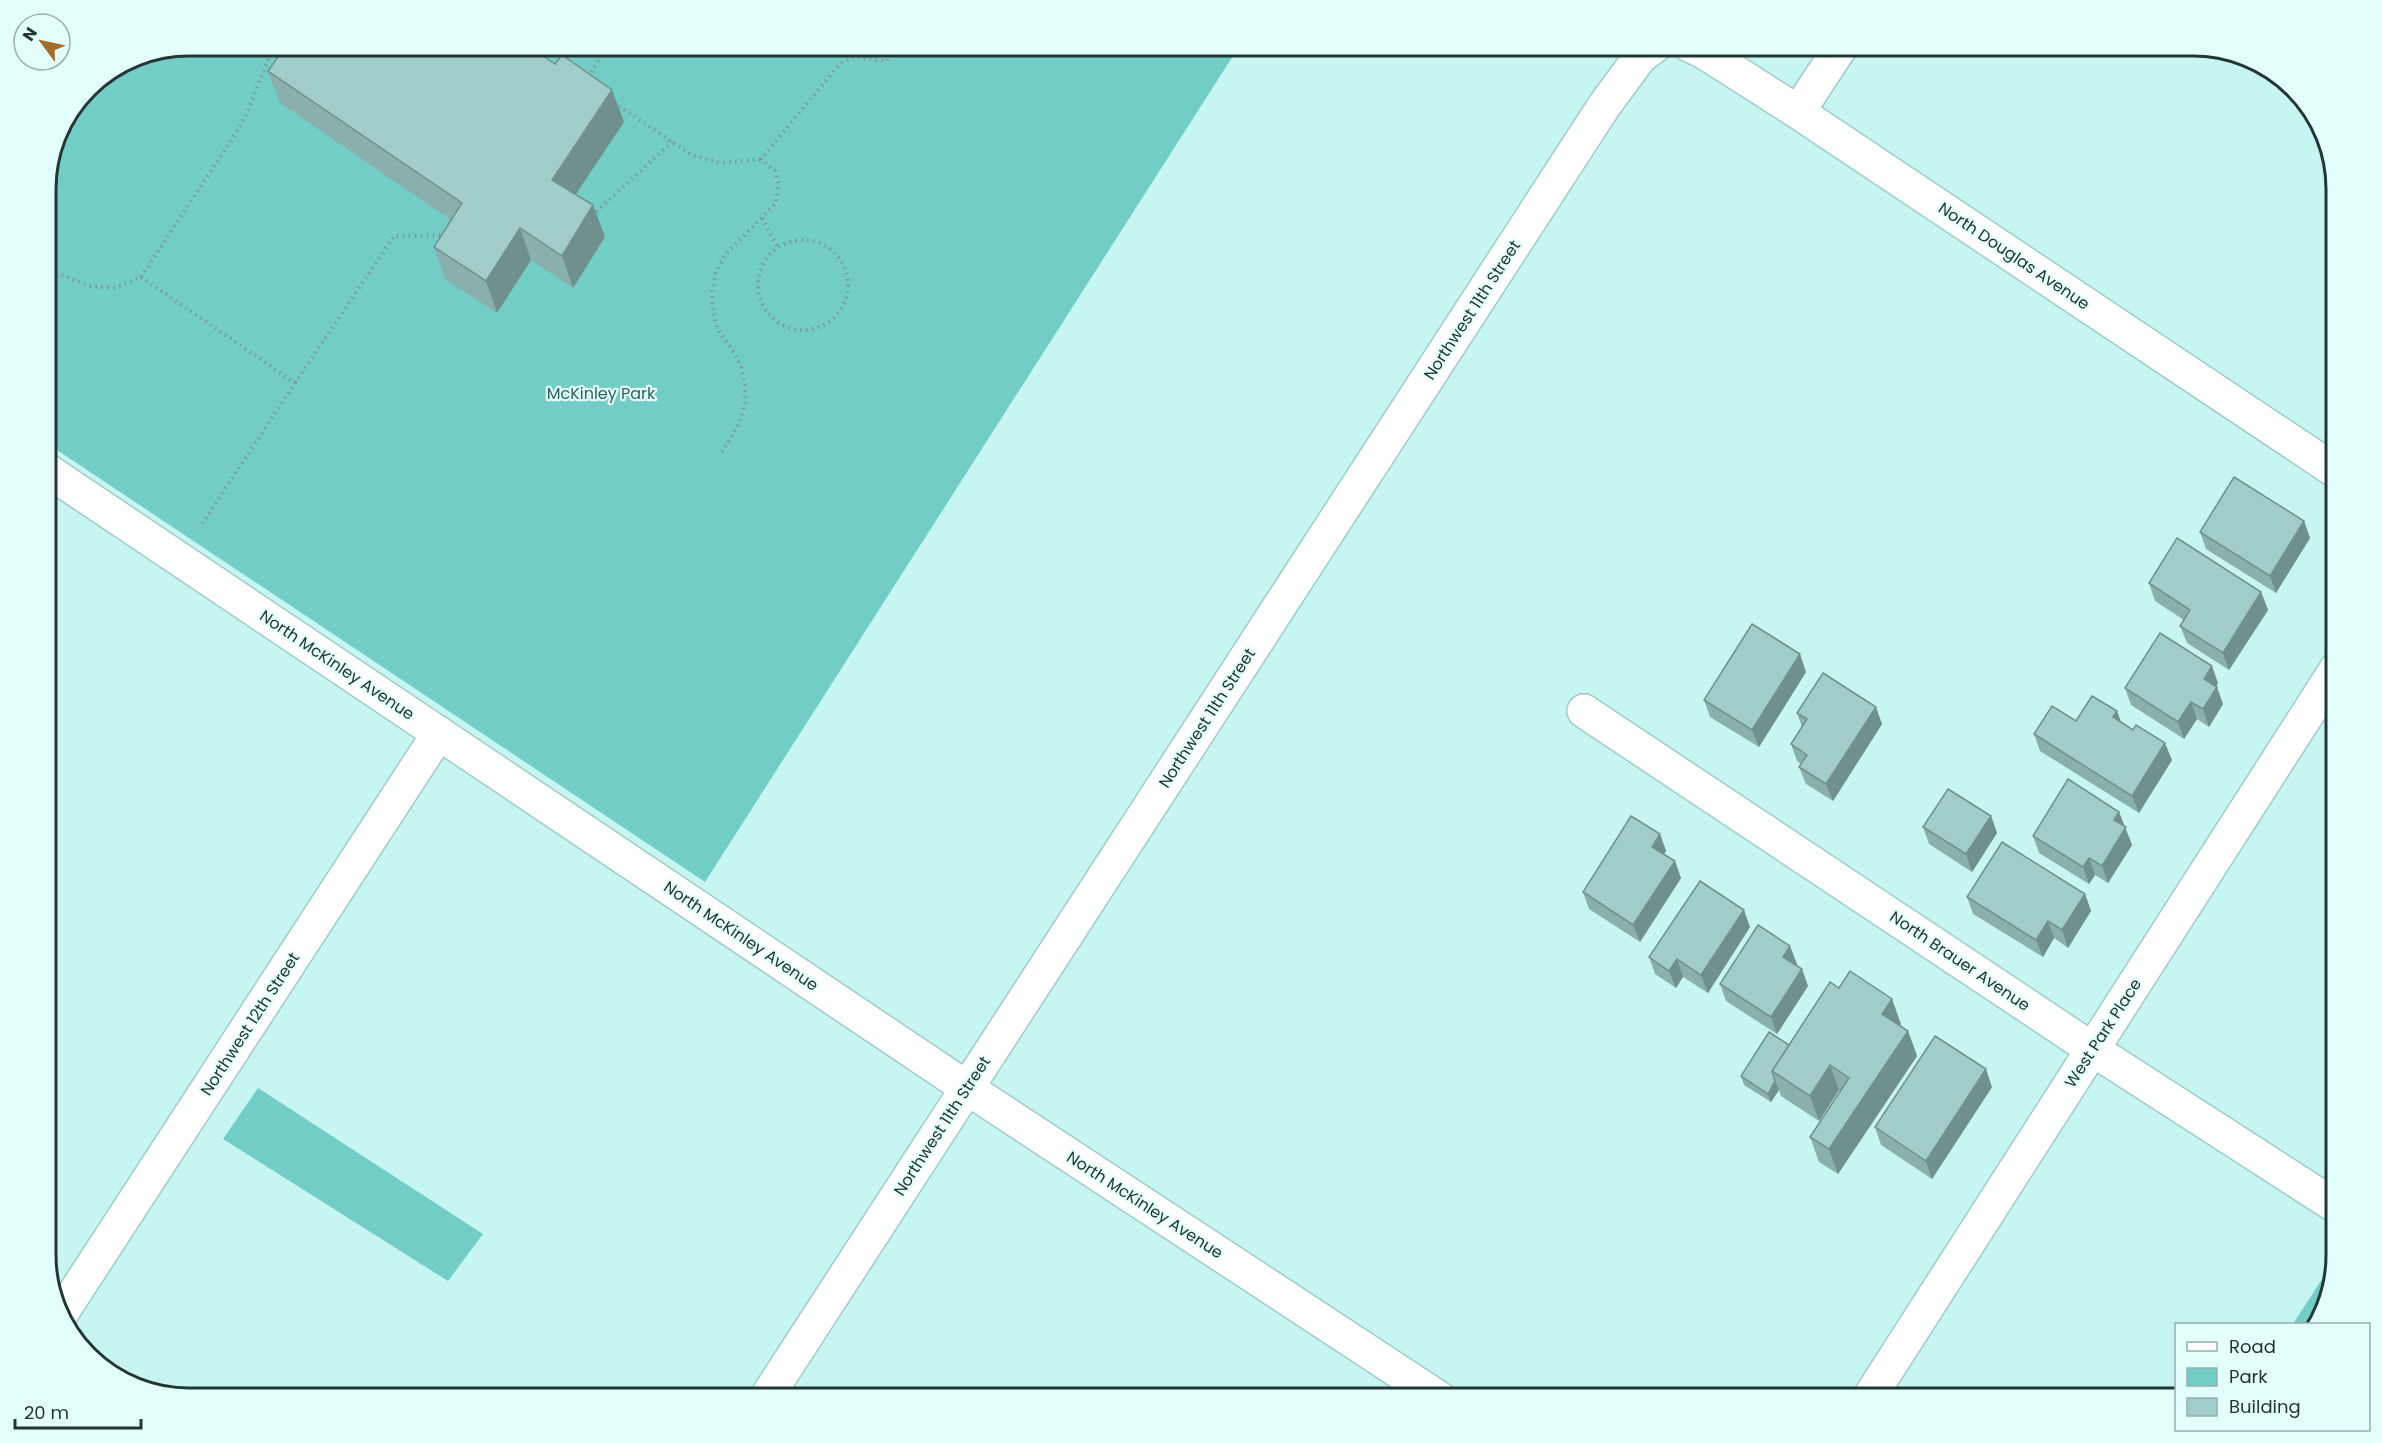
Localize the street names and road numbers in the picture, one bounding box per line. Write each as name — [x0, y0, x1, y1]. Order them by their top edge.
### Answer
street label: North Douglas Avenue — [1934, 197, 2094, 315]
street label: Northwest 11th Street — [1418, 235, 1526, 384]
street label: North McKinley Avenue — [255, 605, 419, 726]
street label: Northwest 11th Street — [1153, 643, 1261, 792]
street label: North McKinley Avenue — [659, 876, 823, 997]
street label: North Brauer Avenue — [1885, 905, 2035, 1017]
street label: Northwest 12th Street — [195, 948, 305, 1100]
street label: West Park Place — [2059, 974, 2147, 1092]
street label: Northwest 11th Street — [888, 1051, 996, 1200]
street label: North McKinley Avenue — [1062, 1146, 1228, 1264]

